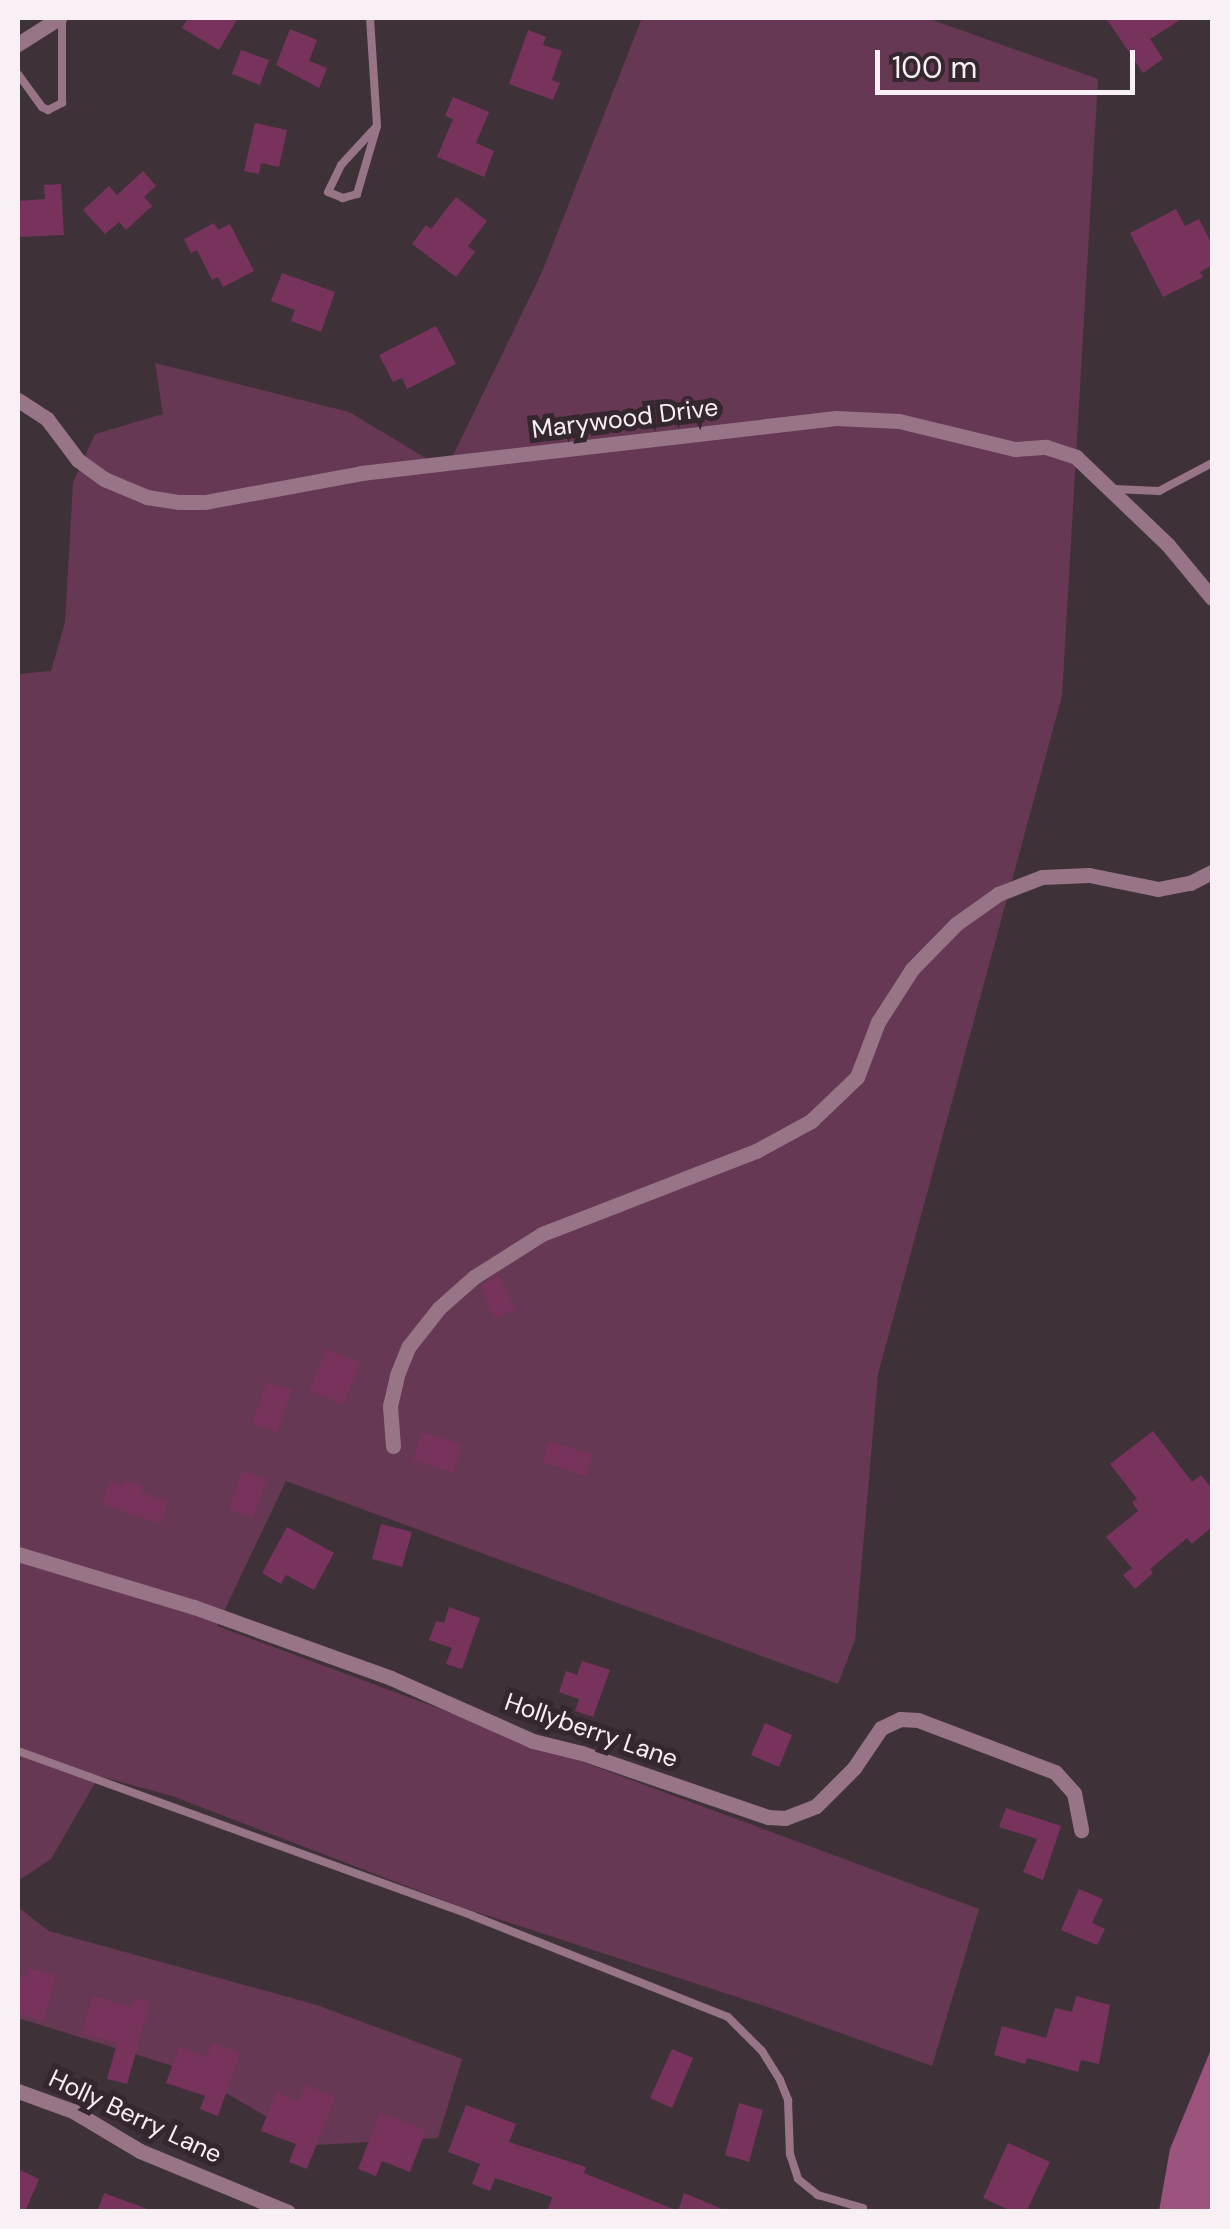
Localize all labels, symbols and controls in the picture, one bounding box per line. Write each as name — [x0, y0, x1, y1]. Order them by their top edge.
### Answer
scale bar — [880, 30, 1140, 92]
text: 100 m — [892, 48, 977, 87]
street label: Marywood Drive — [530, 393, 720, 445]
street label: Hollyberry Lane — [500, 1687, 682, 1775]
street label: Holly Berry Lane — [44, 2064, 226, 2170]

